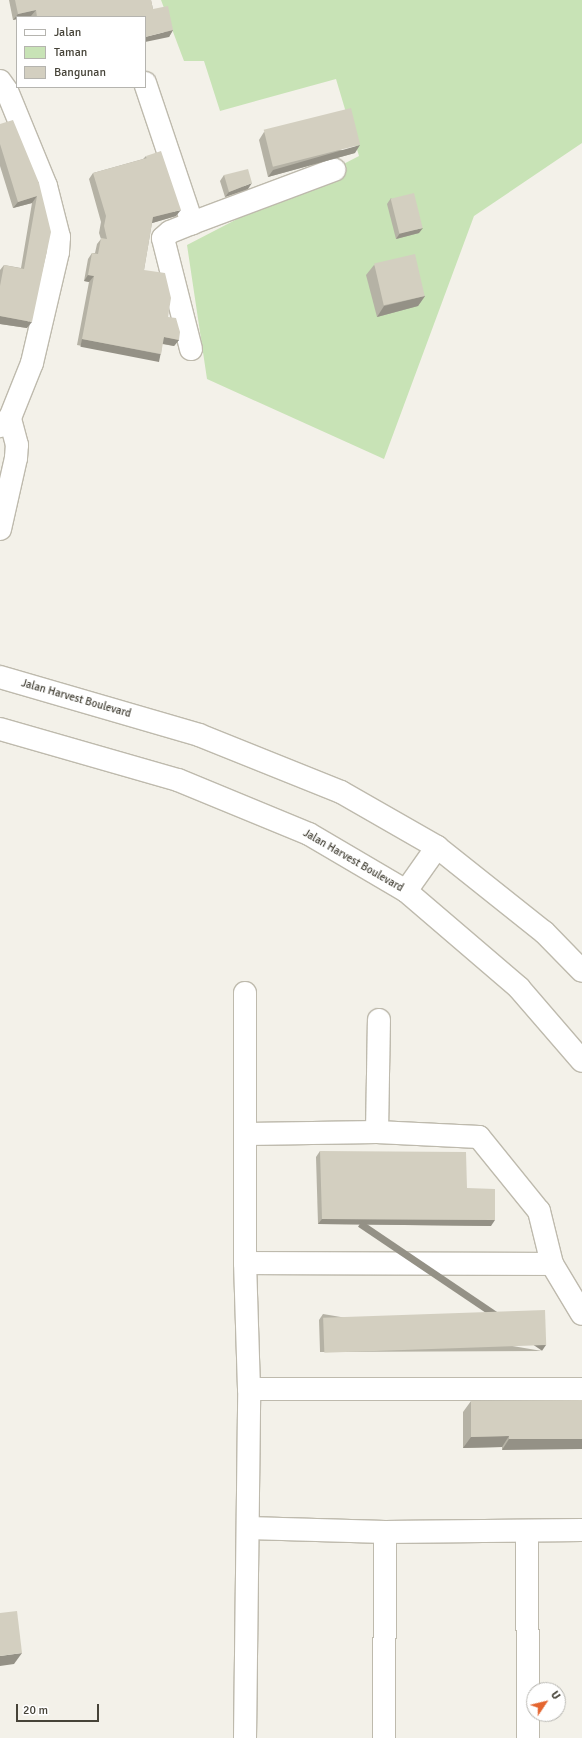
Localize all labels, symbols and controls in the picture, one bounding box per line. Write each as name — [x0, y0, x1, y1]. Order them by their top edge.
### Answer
legend — [16, 16, 146, 88]
text: Jalan — [54, 25, 81, 40]
text: Taman — [54, 45, 87, 60]
text: Bangunan — [54, 65, 106, 80]
street label: Jalan Harvest Boulevard — [20, 677, 132, 721]
street label: Jalan Harvest Boulevard — [301, 827, 405, 895]
north arrow — [526, 1682, 566, 1722]
text: U — [548, 1689, 563, 1702]
scale bar — [18, 1696, 101, 1722]
text: 20 m — [23, 1703, 48, 1718]

